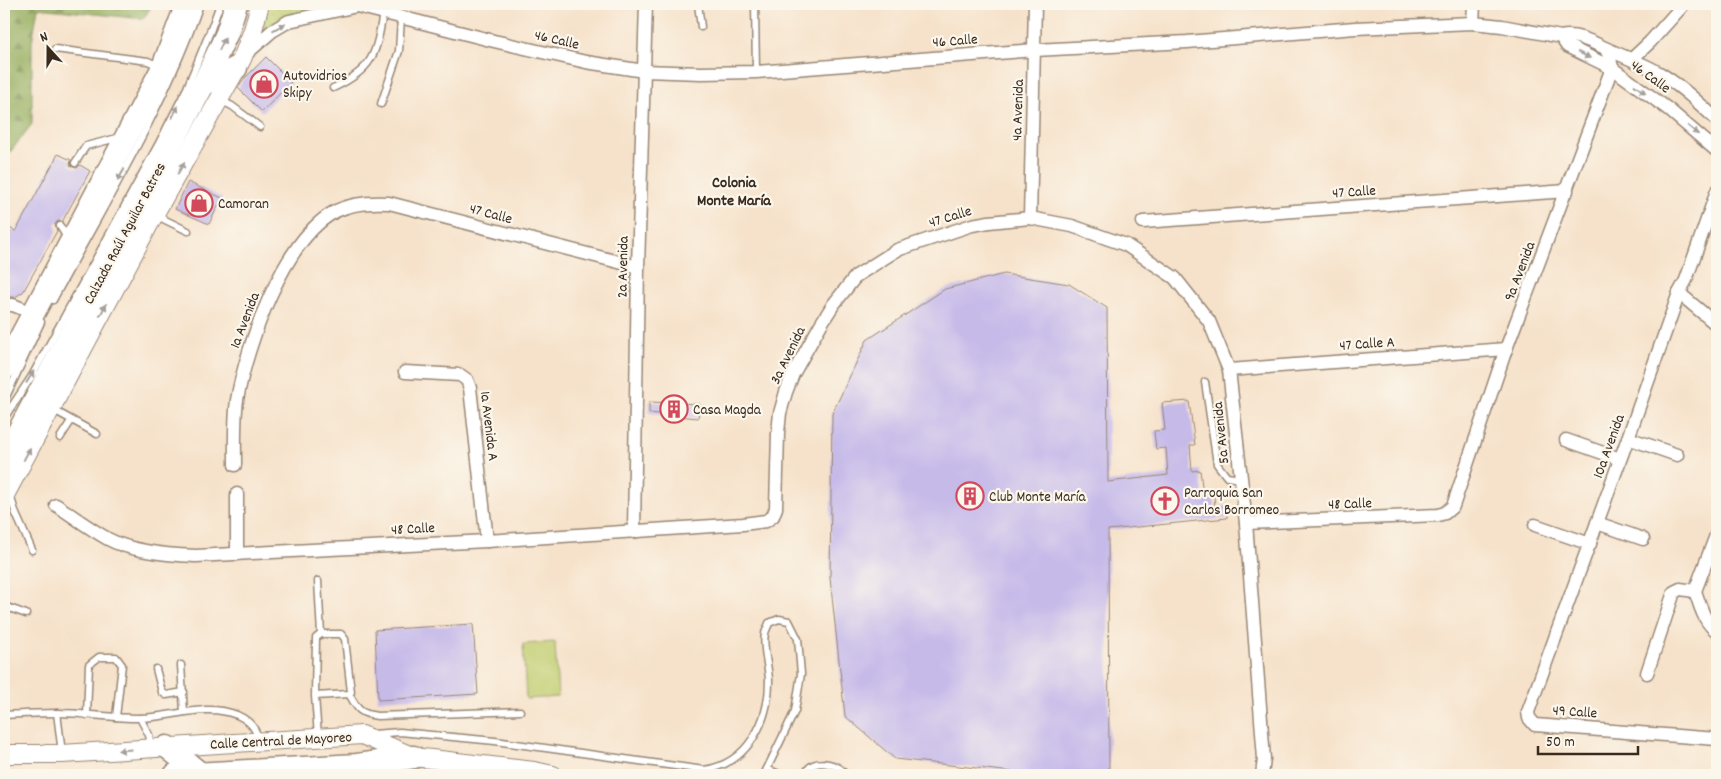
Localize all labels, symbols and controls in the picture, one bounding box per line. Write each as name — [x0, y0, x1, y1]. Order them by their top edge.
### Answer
north arrow — [22, 22, 72, 72]
one-way arrow — [272, 23, 285, 32]
street label: 46 Calle — [532, 25, 581, 57]
text: N — [37, 27, 51, 48]
street label: 46 Calle — [932, 29, 979, 55]
one-way arrow — [218, 37, 226, 51]
one-way arrow — [1577, 51, 1591, 59]
street label: 46 Calle — [1625, 55, 1675, 100]
place label: Autovidrios Skipy — [283, 66, 347, 105]
shop icon: Autovidrios Skipy — [249, 69, 279, 99]
street label: 4a Avenida — [1007, 78, 1031, 141]
one-way arrow — [1633, 83, 1646, 94]
one-way arrow — [171, 105, 179, 119]
one-way arrow — [1686, 124, 1699, 135]
street label: Calzada Raúl Aguilar Batres — [79, 159, 173, 309]
one-way arrow — [177, 160, 185, 175]
one-way arrow — [117, 167, 125, 182]
district label: Colonia Monte María — [697, 172, 772, 213]
street label: 47 Calle — [1332, 180, 1377, 205]
shop icon: Camoran — [184, 188, 214, 218]
place label: Camoran — [218, 194, 269, 216]
street label: 47 Calle — [467, 199, 515, 231]
street label: 47 Calle — [927, 201, 975, 235]
street label: 2a Avenida — [612, 235, 636, 298]
street label: 9a Avenida — [1499, 238, 1543, 305]
street label: 1a Avenida — [225, 289, 267, 352]
one-way arrow — [99, 303, 107, 318]
street label: 3a Avenida — [765, 322, 813, 389]
street label: 47 Calle A — [1339, 332, 1395, 358]
one-way arrow — [26, 371, 35, 384]
street label: 1a Avenida A — [473, 390, 503, 462]
building icon: Casa Magda — [659, 394, 689, 424]
place label: Casa Magda — [693, 400, 762, 422]
street label: 5a Avenida — [1208, 400, 1236, 465]
street label: 10a Avenida — [1588, 411, 1632, 482]
one-way arrow — [22, 447, 31, 460]
building icon: Club Monte María — [955, 481, 985, 511]
place label: Parroquia San Carlos Borromeo — [1184, 483, 1280, 522]
church icon: Parroquia San Carlos Borromeo — [1150, 486, 1180, 516]
place label: Club Monte María — [989, 487, 1086, 509]
street label: 48 Calle — [1328, 493, 1373, 517]
street label: 48 Calle — [391, 518, 436, 542]
street label: 49 Calle — [1552, 700, 1598, 726]
scale bar — [1538, 724, 1638, 756]
street label: Calle Central de Mayoreo — [210, 727, 353, 757]
text: 50 m — [1546, 732, 1575, 754]
one-way arrow — [117, 746, 133, 754]

